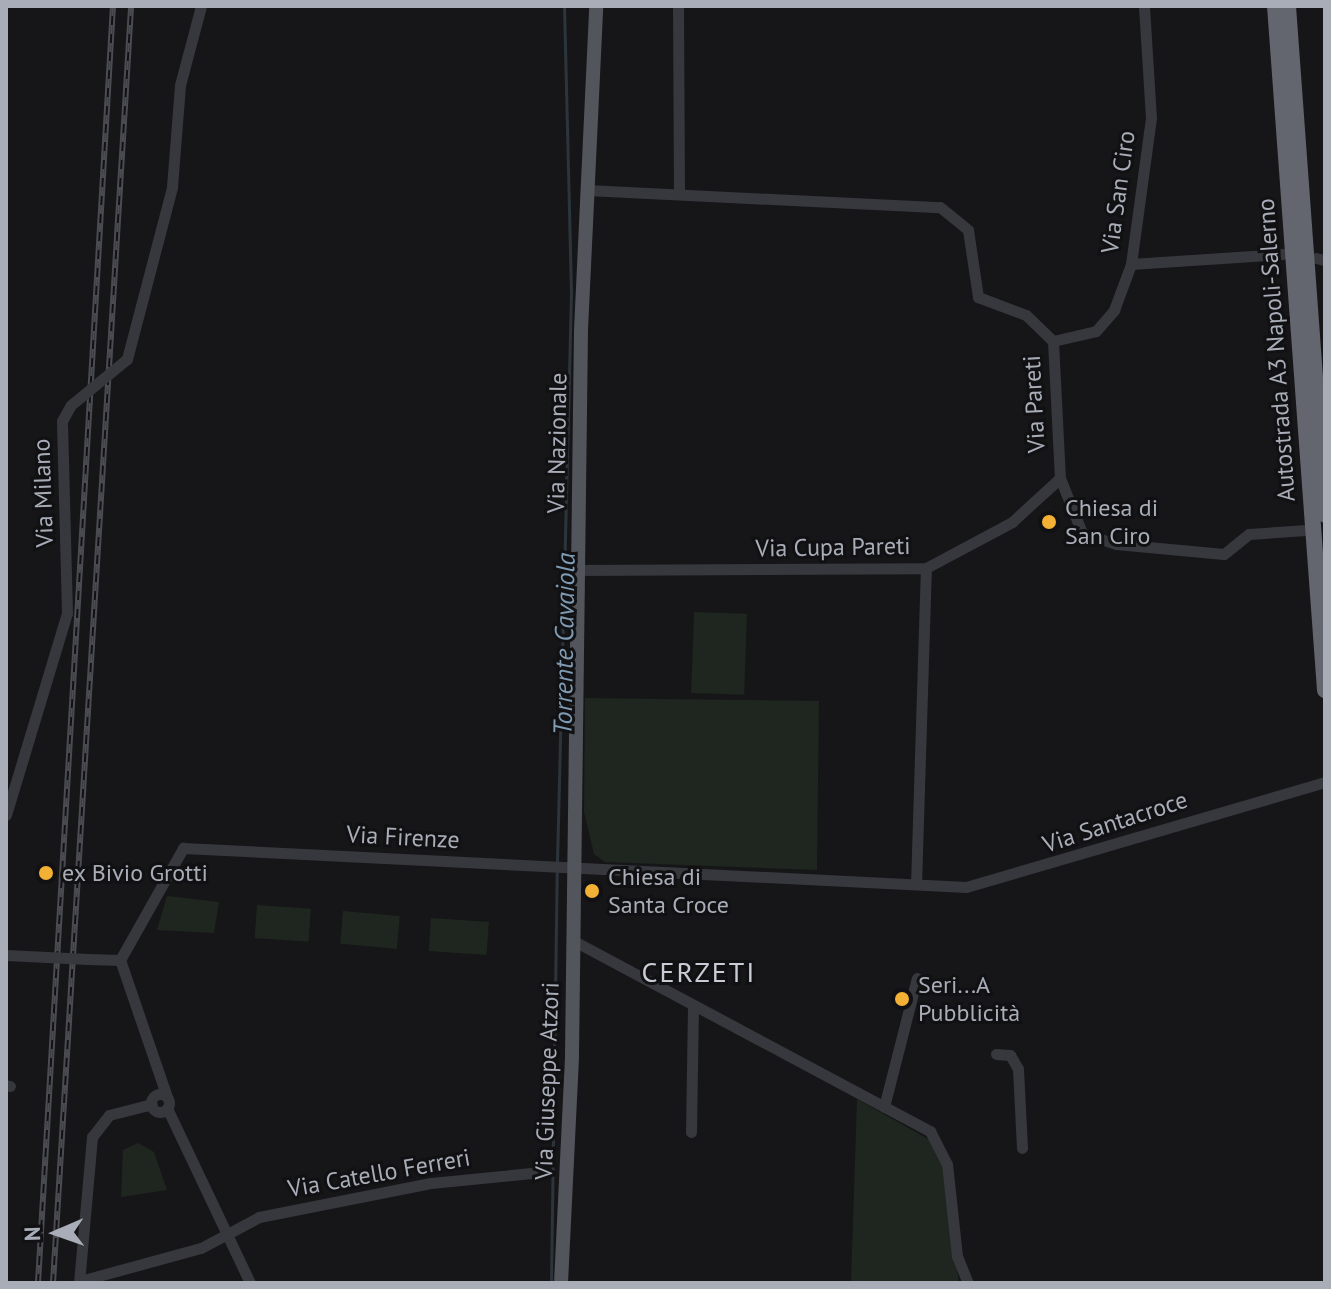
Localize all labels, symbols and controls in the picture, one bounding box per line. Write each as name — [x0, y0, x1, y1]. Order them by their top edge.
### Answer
street label: Via San Ciro — [1095, 129, 1141, 255]
street label: Autostrada A3 Napoli-Salerno — [1251, 197, 1301, 503]
street label: Via Pareti — [1017, 354, 1051, 454]
street label: Via Nazionale — [541, 372, 573, 514]
street label: Via Milano — [27, 438, 59, 548]
place label: Chiesa di San Ciro — [1065, 494, 1158, 550]
marker: Chiesa di San Ciro — [1040, 513, 1058, 531]
street label: Via Cupa Pareti — [755, 531, 911, 563]
water label: Torrente Cavaiola — [547, 552, 581, 736]
street label: Via Santacroce — [1039, 785, 1191, 859]
street label: Via Firenze — [346, 820, 460, 854]
place label: ex Bivio Grotti — [62, 859, 209, 887]
place label: Chiesa di Santa Croce — [608, 863, 729, 919]
marker: ex Bivio Grotti — [37, 864, 55, 882]
marker: Chiesa di Santa Croce — [583, 882, 601, 900]
district label: CERZETI — [642, 955, 756, 989]
place label: Seri...A Pubblicità — [918, 971, 1020, 1027]
street label: Via Giuseppe Atzori — [529, 981, 565, 1181]
marker: Seri...A Pubblicità — [893, 990, 911, 1008]
street label: Via Catello Ferreri — [286, 1143, 472, 1203]
north arrow — [16, 1193, 96, 1273]
text: N — [18, 1226, 46, 1242]

